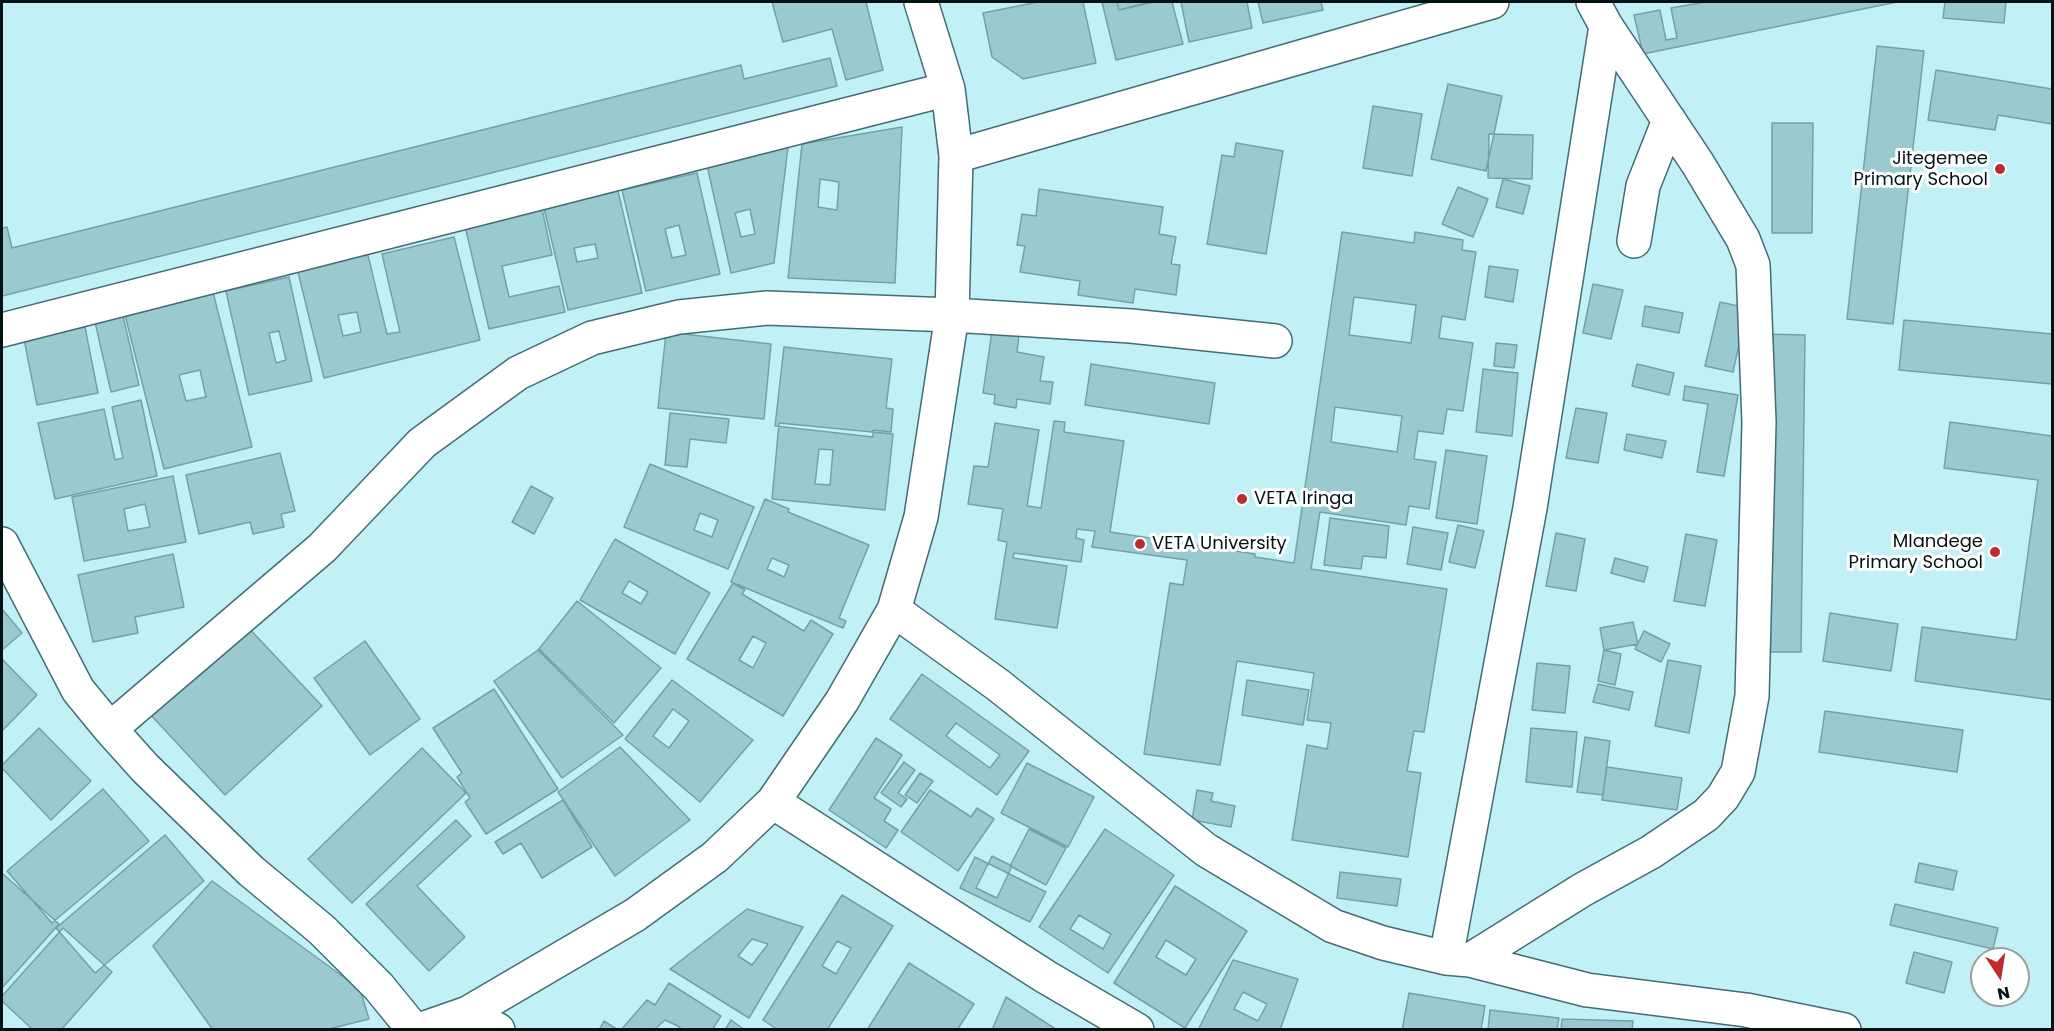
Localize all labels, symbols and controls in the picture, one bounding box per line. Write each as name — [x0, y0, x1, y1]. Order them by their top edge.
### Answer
place label: Jitegemee Primary School — [1854, 148, 1988, 190]
marker: Jitegemee Primary School — [1993, 162, 2007, 176]
place label: VETA Iringa — [1254, 488, 1354, 510]
marker: VETA Iringa — [1235, 492, 1249, 506]
place label: Mlandege Primary School — [1849, 531, 1983, 574]
place label: VETA University — [1152, 533, 1287, 555]
marker: VETA University — [1133, 537, 1147, 551]
marker: Mlandege Primary School — [1988, 545, 2002, 559]
north arrow — [1970, 947, 2030, 1007]
text: N — [1995, 981, 2012, 1006]

